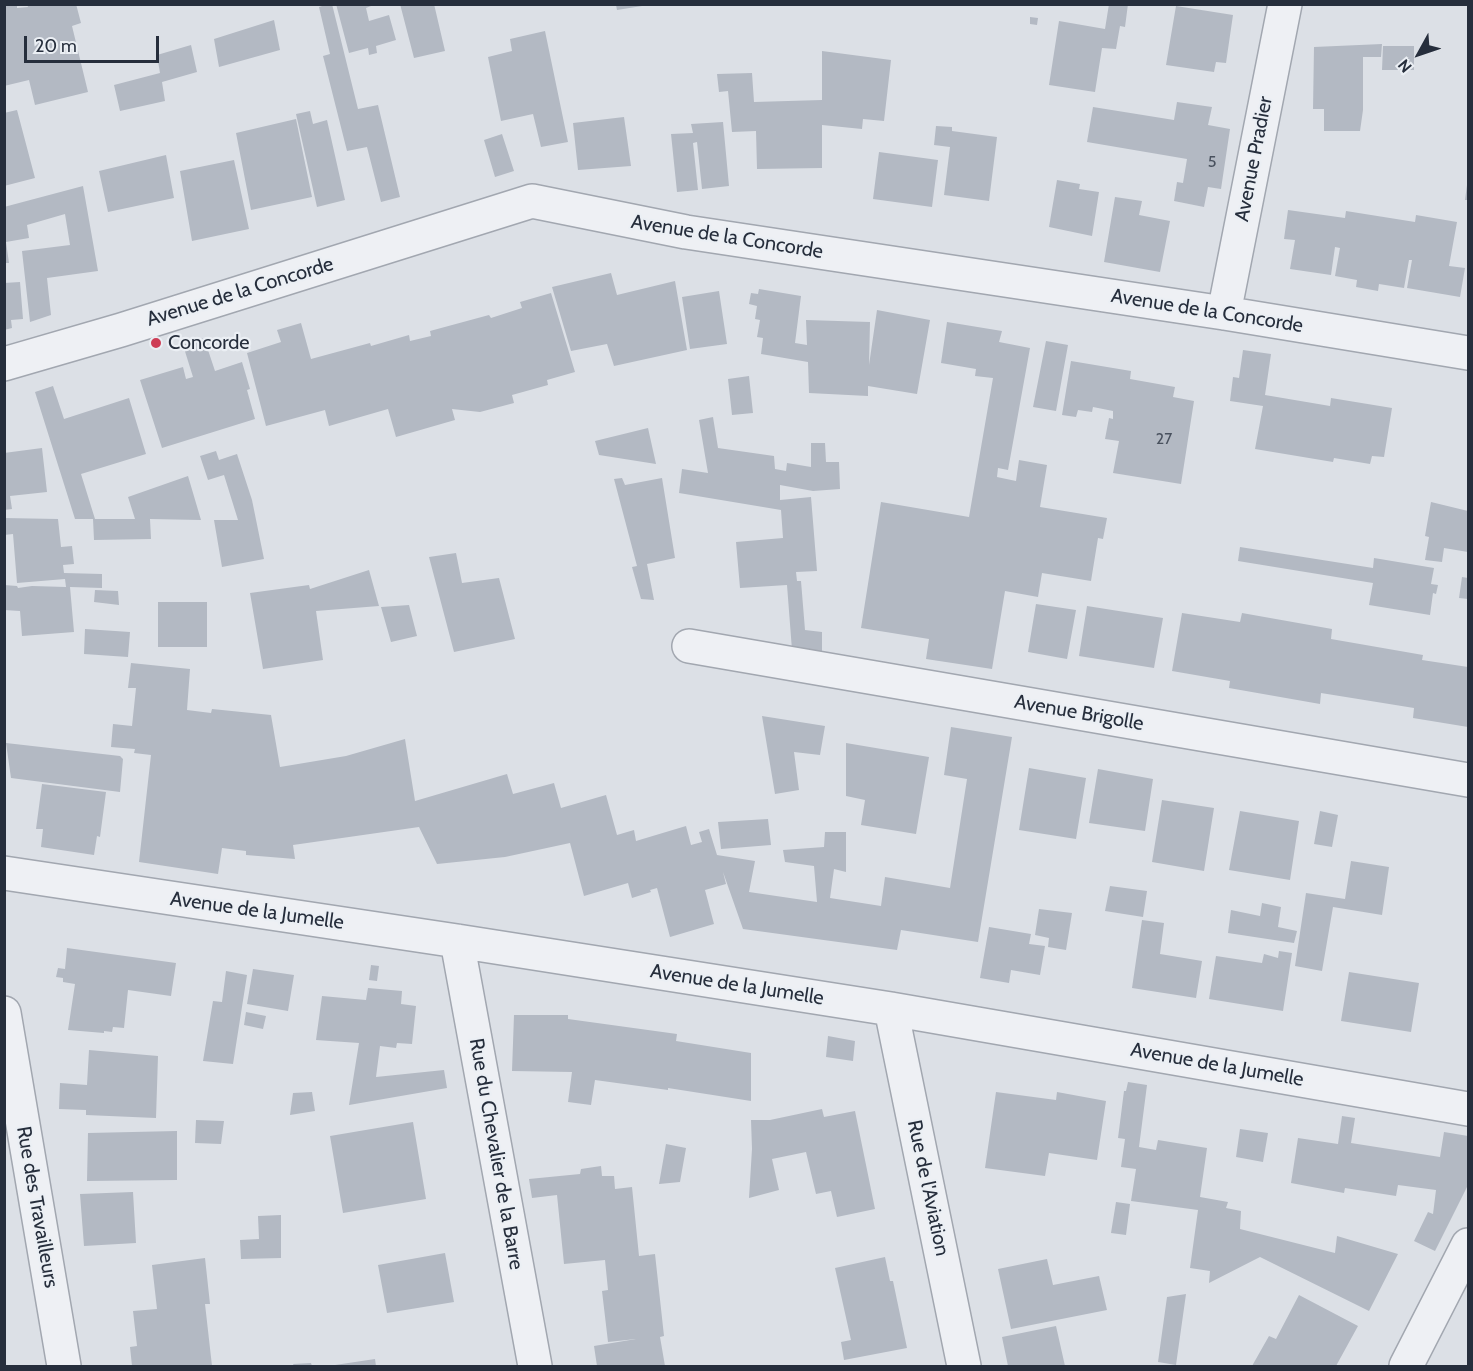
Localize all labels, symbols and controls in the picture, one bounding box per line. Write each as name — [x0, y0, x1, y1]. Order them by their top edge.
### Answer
scale bar — [27, 24, 162, 62]
north arrow — [1389, 24, 1449, 84]
text: 20 m — [35, 35, 77, 57]
text: N — [1394, 55, 1416, 76]
street label: Avenue Pradier — [1230, 94, 1278, 224]
house number: 5 — [1208, 152, 1216, 172]
street label: Avenue de la Concorde — [629, 210, 825, 264]
street label: Avenue de la Concorde — [144, 252, 336, 332]
street label: Avenue de la Concorde — [1109, 284, 1305, 338]
place label: Concorde — [168, 331, 250, 355]
marker: Concorde — [149, 336, 163, 350]
house number: 27 — [1156, 429, 1172, 449]
street label: Avenue Brigolle — [1012, 690, 1146, 736]
street label: Avenue de la Jumelle — [169, 887, 345, 935]
street label: Avenue de la Jumelle — [649, 959, 825, 1011]
street label: Rue du Chevalier de la Barre — [464, 1036, 528, 1272]
street label: Avenue de la Jumelle — [1129, 1038, 1305, 1092]
street label: Rue de l'Aviation — [902, 1118, 954, 1258]
street label: Rue des Travailleurs — [11, 1124, 63, 1290]

